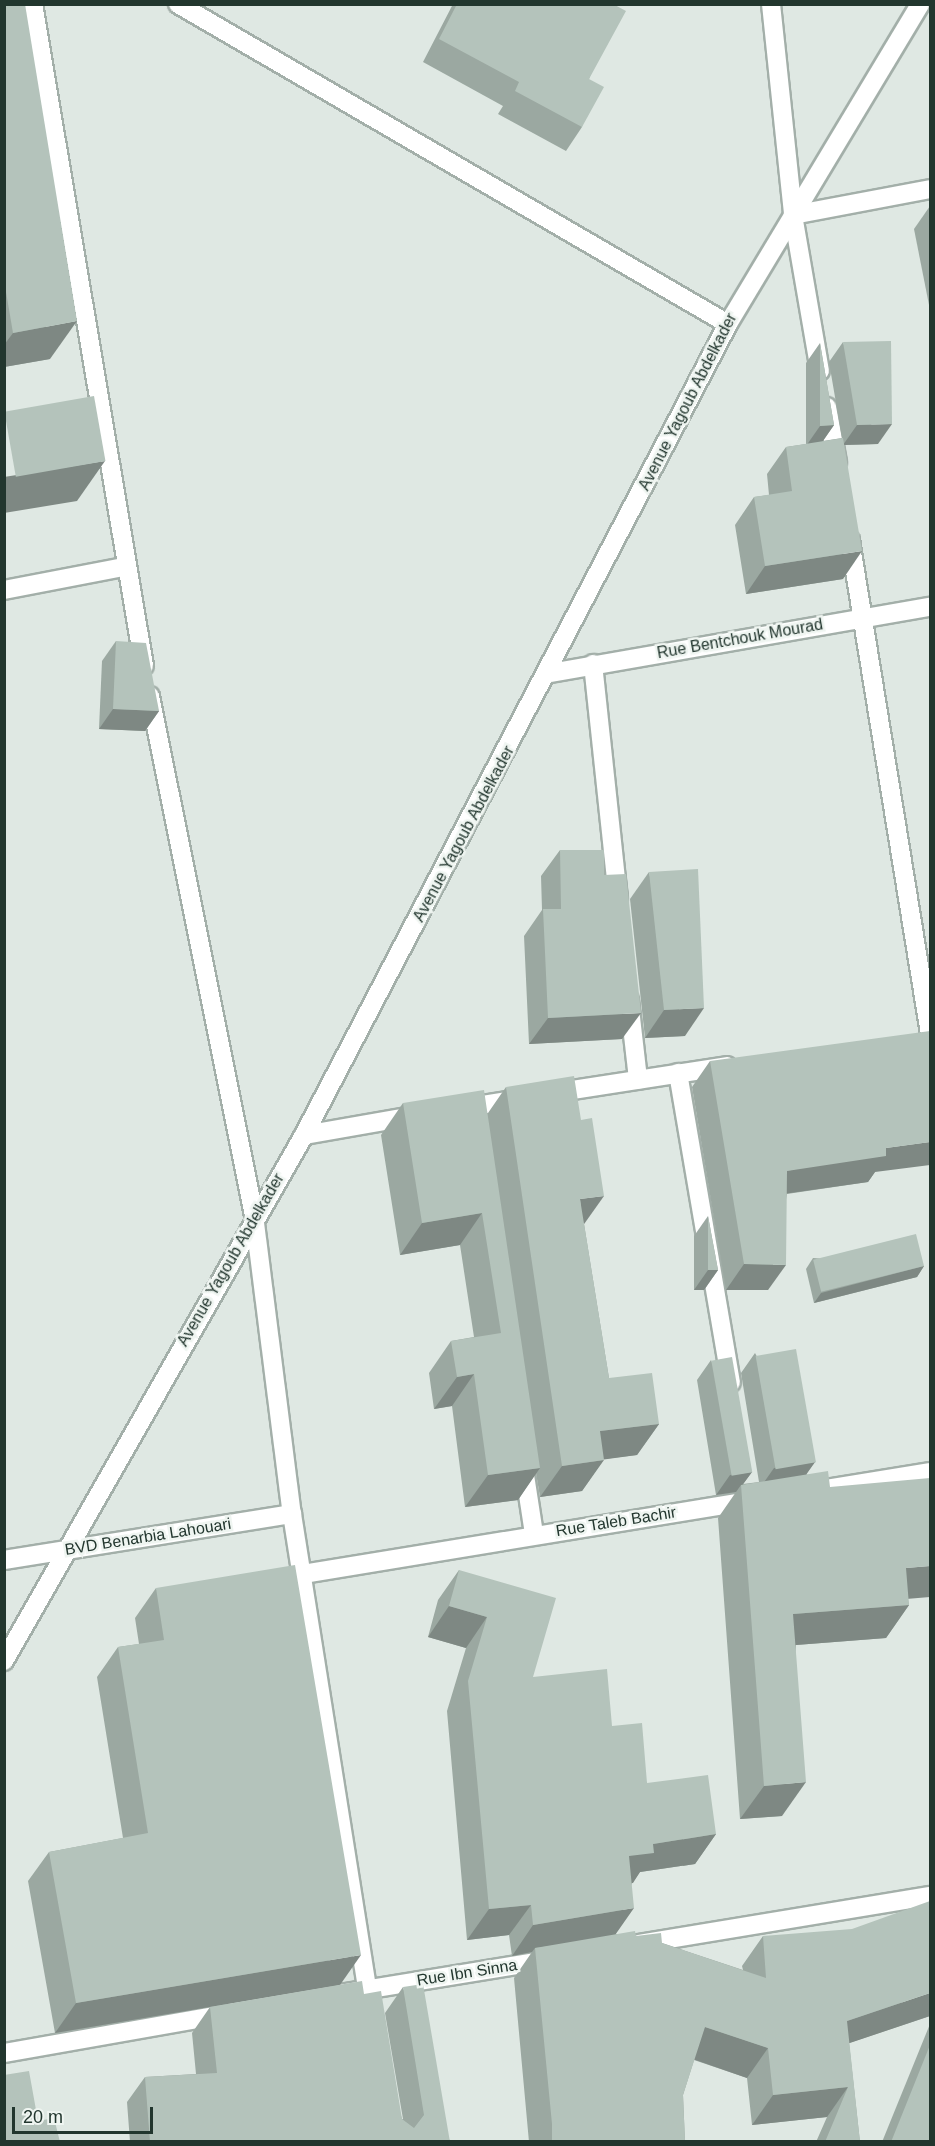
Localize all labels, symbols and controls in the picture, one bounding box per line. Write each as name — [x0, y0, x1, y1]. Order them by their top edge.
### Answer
street label: Avenue Yagoub Abdelkader — [635, 310, 741, 494]
street label: Rue Bentchouk Mourad — [656, 615, 824, 663]
street label: Avenue Yagoub Abdelkader — [409, 742, 519, 926]
street label: Avenue Yagoub Abdelkader — [173, 1170, 289, 1350]
street label: Rue Taleb Bachir — [554, 1503, 678, 1541]
street label: BVD Benarbia Lahouari — [63, 1514, 233, 1560]
street label: Rue Ibn Sinna — [415, 1956, 519, 1990]
scale bar — [15, 2095, 156, 2133]
text: 20 m — [23, 2107, 63, 2127]

